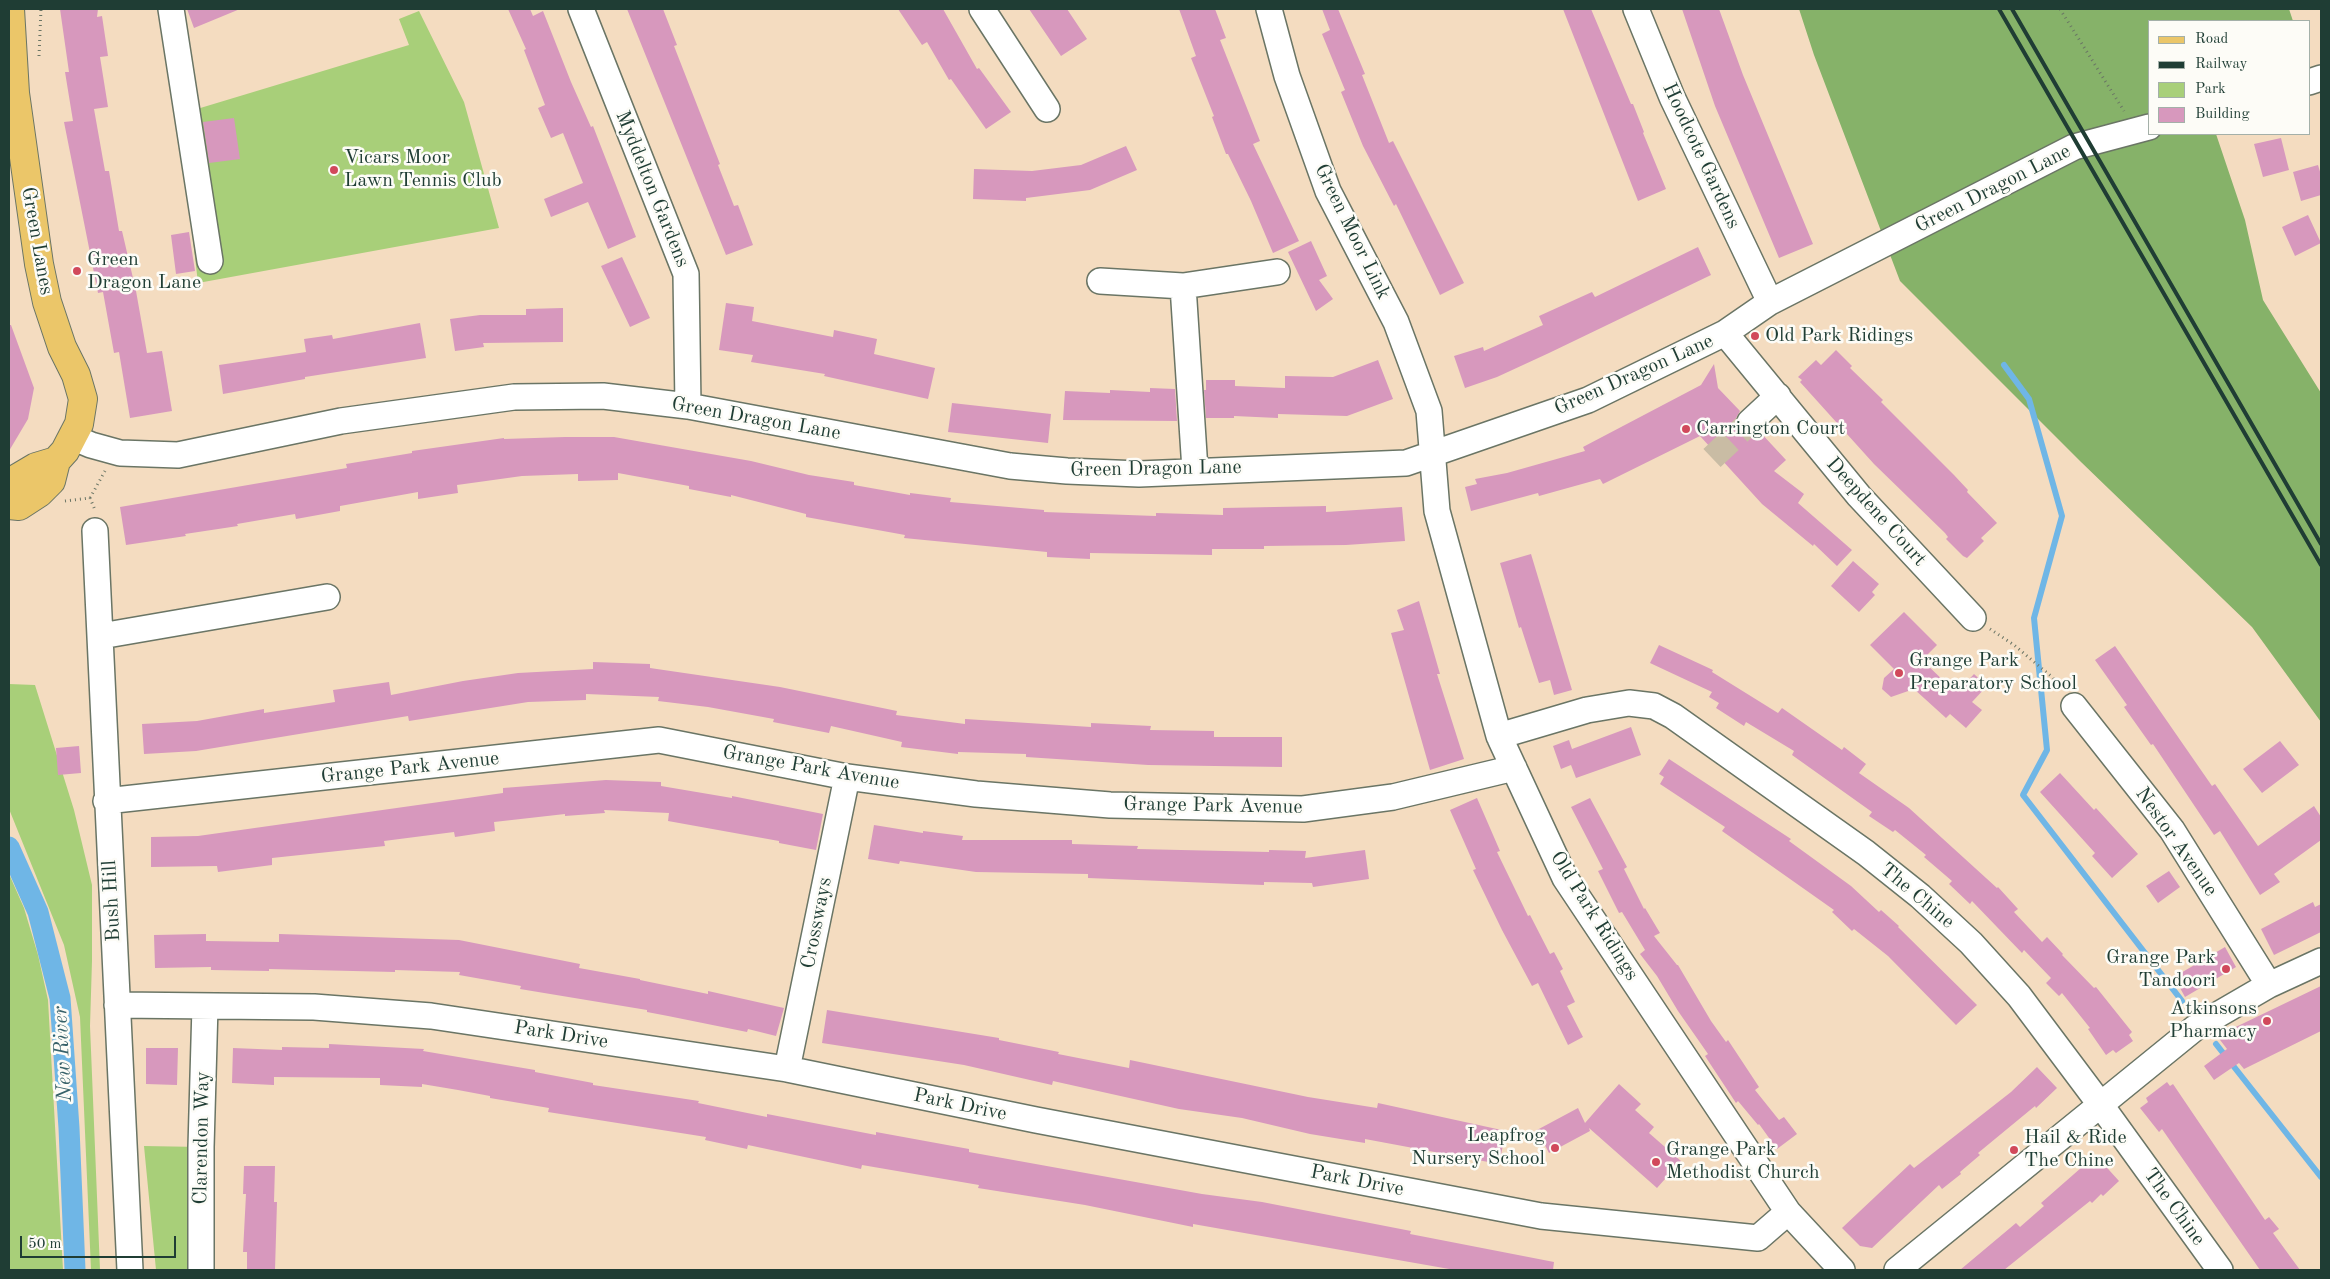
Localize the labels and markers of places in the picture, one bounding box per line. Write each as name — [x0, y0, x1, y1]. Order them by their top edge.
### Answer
place label: Vicars Moor Lawn Tennis Club — [344, 146, 502, 193]
marker: Vicars Moor Lawn Tennis Club — [328, 164, 340, 176]
place label: Green Dragon Lane — [87, 248, 201, 295]
marker: Green Dragon Lane — [71, 265, 83, 277]
place label: Old Park Ridings — [1765, 324, 1913, 348]
marker: Old Park Ridings — [1749, 330, 1761, 342]
place label: Carrington Court — [1696, 417, 1845, 441]
marker: Carrington Court — [1680, 423, 1692, 435]
place label: Grange Park Preparatory School — [1909, 649, 2077, 696]
marker: Grange Park Preparatory School — [1893, 667, 1905, 679]
place label: Grange Park Tandoori — [2106, 946, 2216, 993]
marker: Grange Park Tandoori — [2220, 963, 2232, 975]
place label: Atkinsons Pharmacy — [2169, 997, 2257, 1044]
marker: Atkinsons Pharmacy — [2261, 1015, 2273, 1027]
place label: Leapfrog Nursery School — [1411, 1124, 1545, 1171]
place label: Hail & Ride The Chine — [2024, 1126, 2127, 1173]
place label: Grange Park Methodist Church — [1666, 1138, 1820, 1185]
marker: Leapfrog Nursery School — [1549, 1142, 1561, 1154]
marker: Hail & Ride The Chine — [2008, 1144, 2020, 1156]
marker: Grange Park Methodist Church — [1650, 1156, 1662, 1168]

